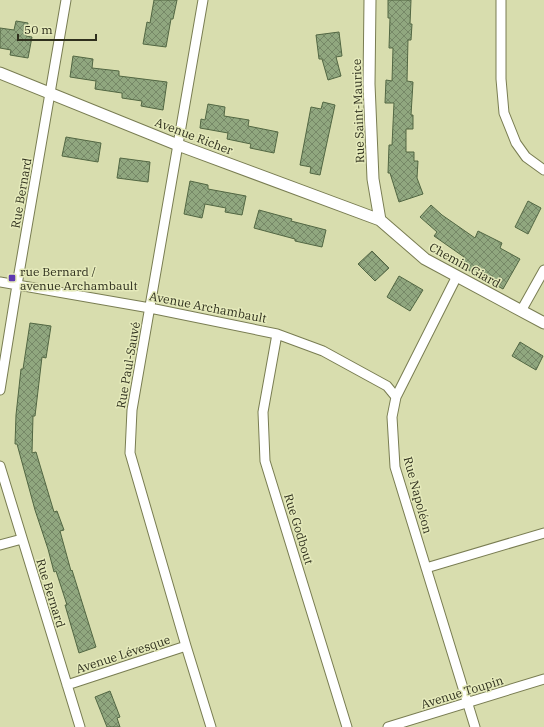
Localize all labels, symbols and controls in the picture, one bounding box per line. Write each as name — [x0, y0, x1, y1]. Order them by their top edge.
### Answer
scale bar — [18, 16, 96, 42]
text: 50 m — [24, 22, 53, 37]
street label: Rue Saint-Maurice — [349, 59, 367, 163]
street label: Avenue Richer — [153, 114, 236, 158]
street label: Rue Bernard — [7, 157, 35, 229]
street label: Chemin Giard — [427, 239, 503, 291]
place label: rue Bernard / avenue Archambault — [20, 264, 138, 293]
marker: rue Bernard / avenue Archambault — [7, 273, 17, 283]
street label: Avenue Archambault — [148, 288, 268, 326]
street label: Rue Paul-Sauvé — [113, 321, 143, 409]
street label: Rue Napoléon — [401, 455, 436, 535]
street label: Rue Godbout — [281, 492, 317, 566]
street label: Rue Bernard — [33, 557, 69, 629]
street label: Avenue Lévesque — [74, 632, 172, 676]
street label: Avenue Toupin — [419, 672, 505, 712]

